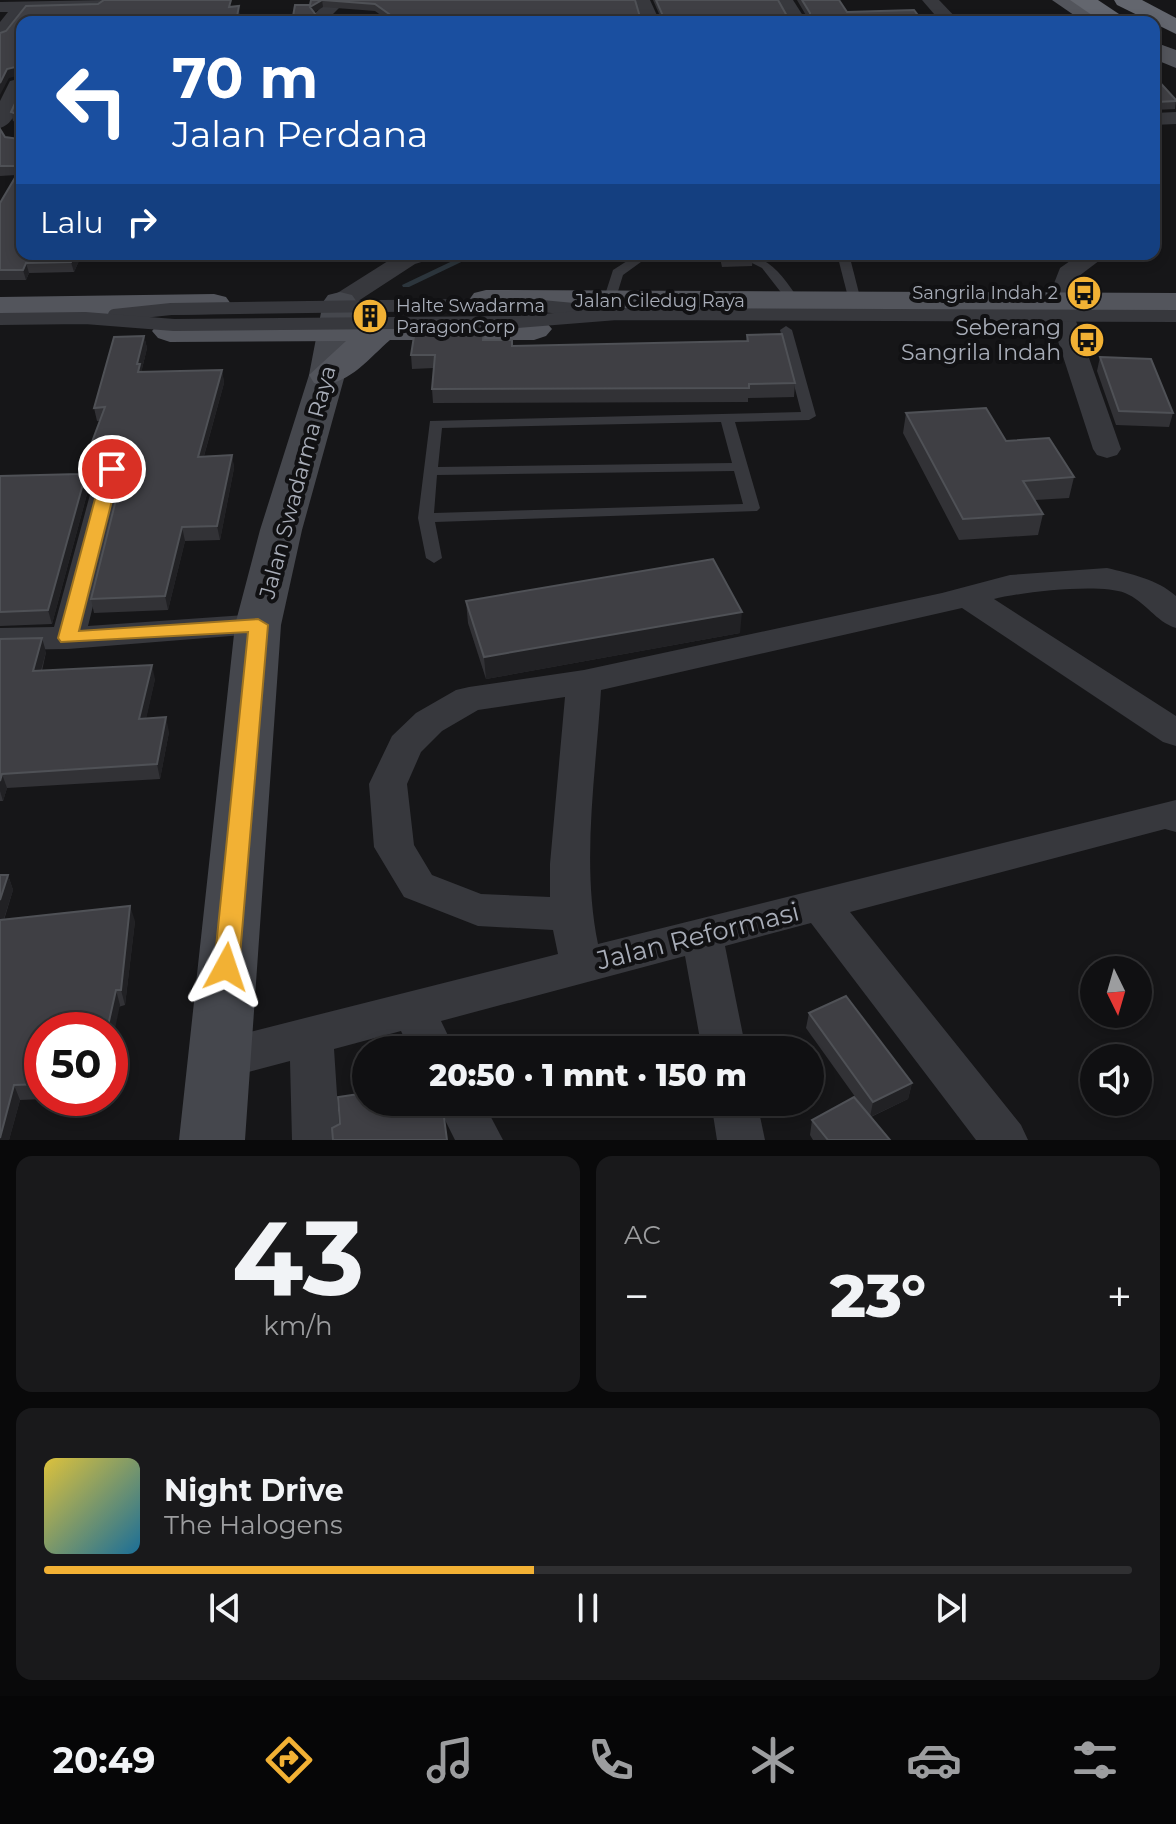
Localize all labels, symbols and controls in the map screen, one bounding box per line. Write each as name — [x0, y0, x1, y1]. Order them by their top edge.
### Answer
text: 70 m — [172, 44, 318, 112]
icon: left — [40, 48, 144, 152]
text: Jalan Perdana — [172, 112, 428, 156]
icon: right — [120, 200, 164, 244]
text: Lalu — [40, 204, 104, 241]
bus stop icon: Sangrila Indah 2 — [1065, 274, 1103, 312]
place label: Sangrila Indah 2 — [912, 282, 1058, 304]
street label: Jalan Ciledug Raya — [574, 290, 745, 312]
place label: Halte Swadarma ParagonCorp — [396, 295, 545, 338]
building icon: Halte Swadarma ParagonCorp — [351, 297, 389, 335]
place label: Seberang Sangrila Indah — [901, 314, 1061, 366]
bus stop icon: Seberang Sangrila Indah — [1068, 321, 1106, 359]
street label: Jalan Swadarma Raya — [253, 363, 342, 603]
pin — [78, 435, 146, 503]
icon: arrive — [90, 447, 134, 491]
street label: Jalan Reformasi — [593, 895, 802, 977]
position arrow — [184, 925, 268, 1009]
north arrow — [1080, 956, 1152, 1028]
map controls — [1080, 956, 1152, 1116]
speed limit sign: 50 — [24, 1012, 128, 1116]
button: sound — [1080, 1044, 1152, 1116]
text: 20:50 · 1 mnt · 150 m — [429, 1057, 747, 1094]
text: 43 — [232, 1194, 364, 1321]
text: AC — [624, 1219, 661, 1251]
text: 23° — [830, 1259, 926, 1332]
text: − — [624, 1269, 649, 1323]
text: + — [1107, 1269, 1132, 1323]
text: km/h — [263, 1310, 333, 1342]
text: Night Drive — [164, 1472, 344, 1509]
text: The Halogens — [164, 1509, 343, 1541]
icon: previous — [203, 1586, 247, 1630]
icon: pause — [566, 1586, 610, 1630]
icon: next — [929, 1586, 973, 1630]
icon: directions — [261, 1732, 317, 1788]
icon: music — [422, 1732, 478, 1788]
icon: phone — [583, 1732, 639, 1788]
icon: climate — [745, 1732, 801, 1788]
icon: car — [906, 1732, 962, 1788]
icon: filters — [1067, 1732, 1123, 1788]
text: 20:49 — [53, 1738, 155, 1782]

